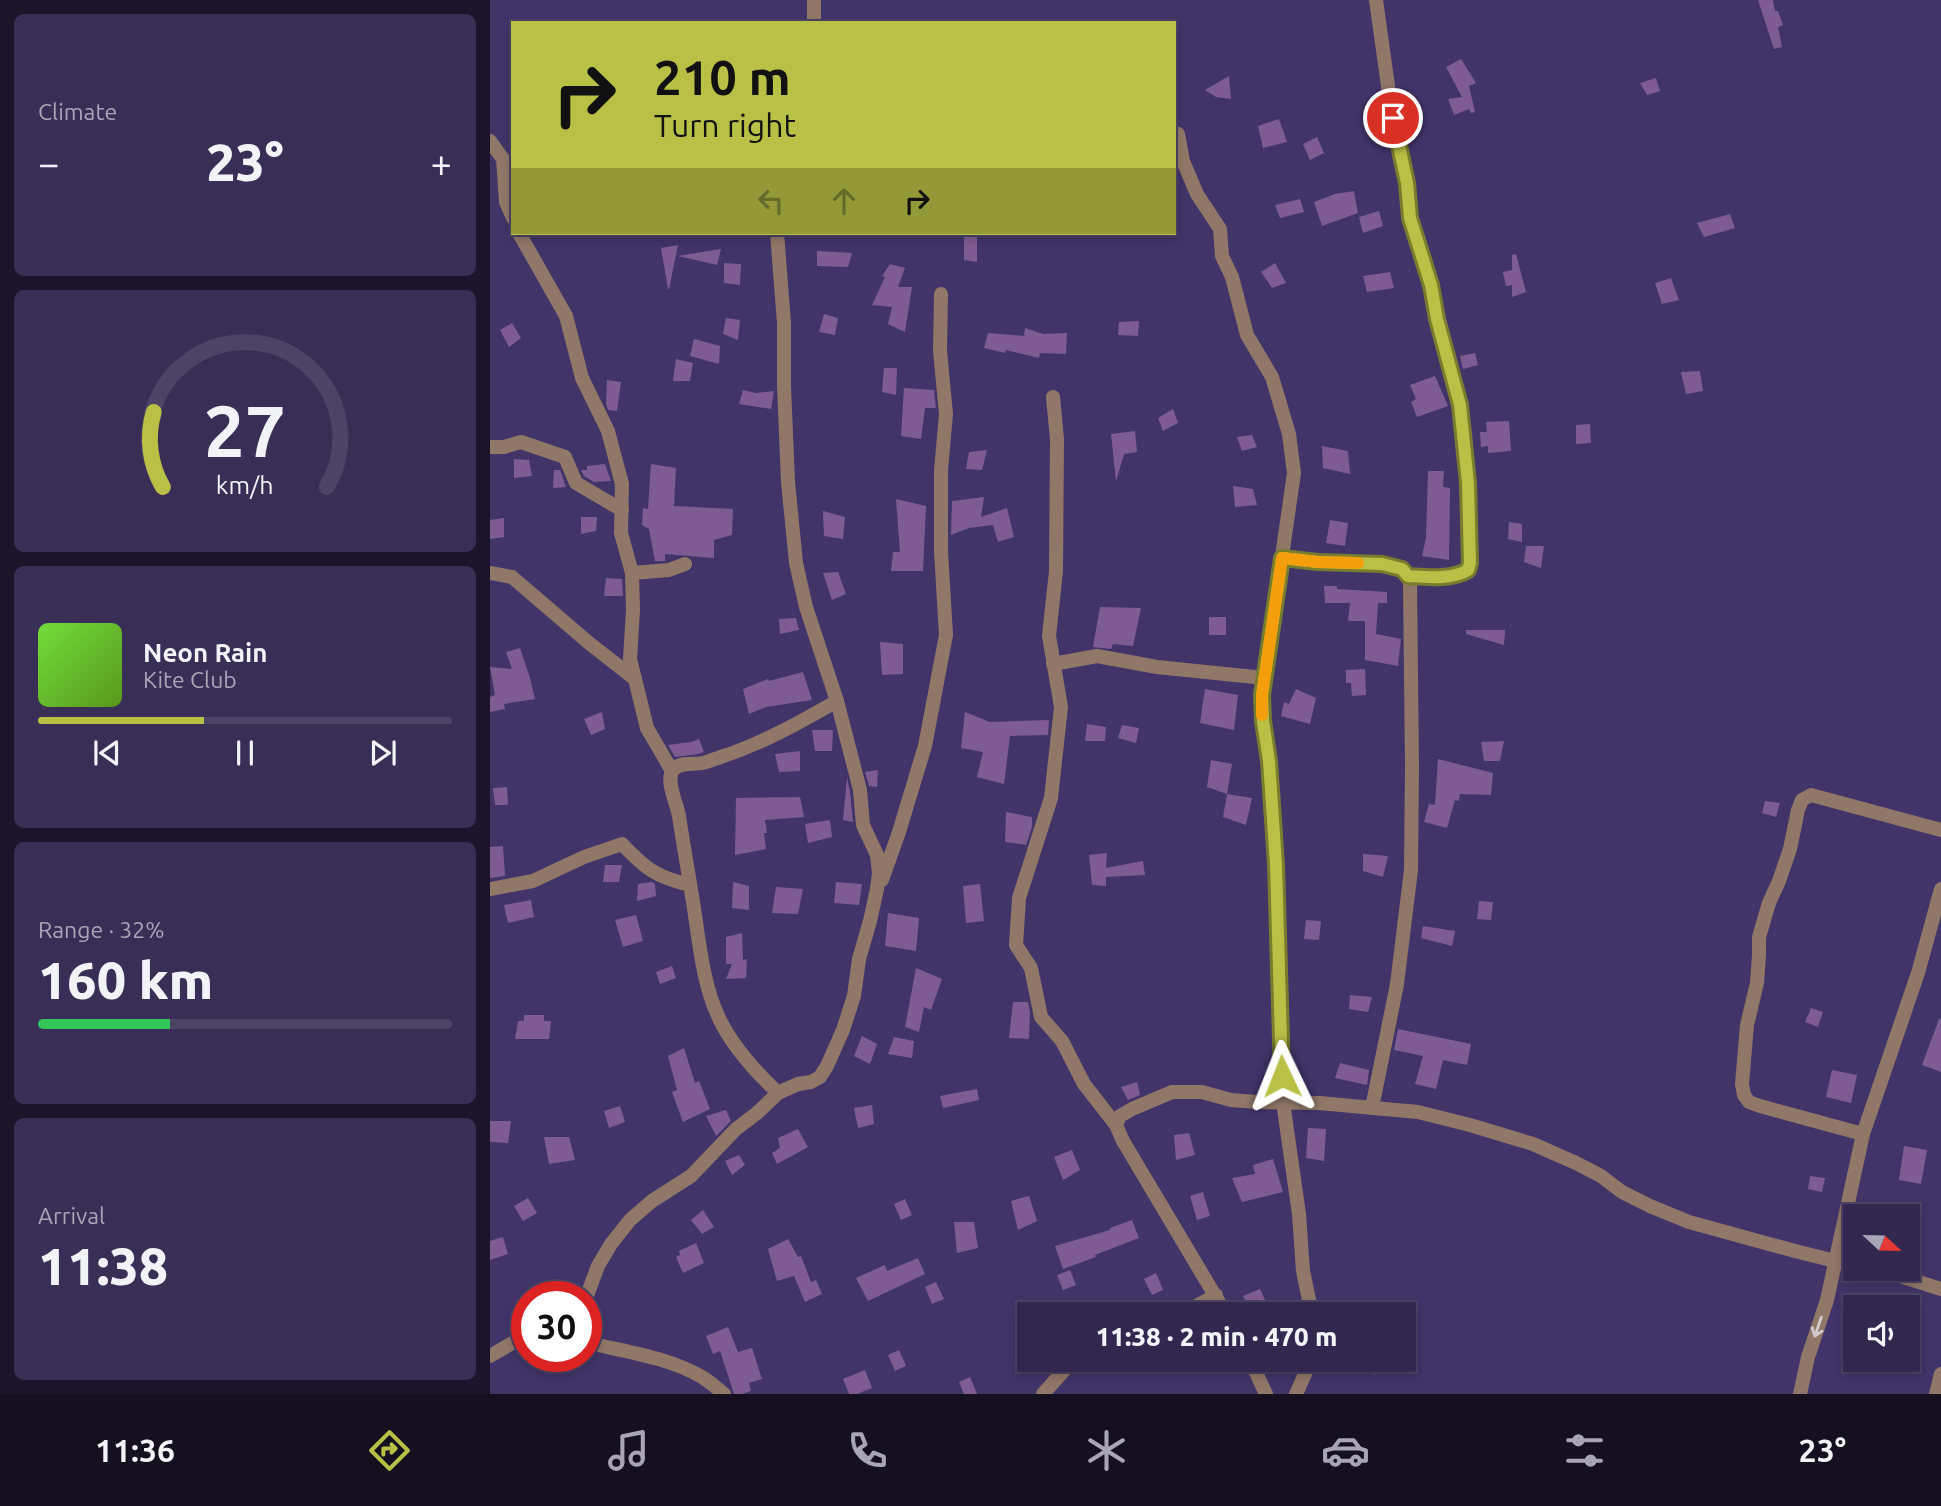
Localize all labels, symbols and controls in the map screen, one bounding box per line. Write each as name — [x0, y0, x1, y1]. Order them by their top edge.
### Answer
icon: right — [539, 49, 630, 140]
text: 210 m — [654, 49, 791, 104]
pin — [1363, 88, 1423, 148]
text: Climate — [38, 99, 117, 124]
icon: arrive — [1374, 99, 1412, 137]
text: Turn right — [654, 107, 796, 143]
text: 23° — [206, 133, 284, 191]
text: − — [38, 142, 59, 184]
text: + — [431, 142, 452, 184]
icon: left — [752, 182, 790, 220]
icon: ahead — [825, 182, 863, 220]
icon: right — [898, 182, 936, 220]
text: 27 — [204, 389, 286, 471]
text: km/h — [216, 471, 274, 499]
text: Neon Rain — [143, 638, 268, 667]
text: Kite Club — [143, 667, 237, 692]
icon: previous — [88, 734, 126, 772]
icon: pause — [226, 734, 264, 772]
icon: next — [364, 734, 402, 772]
text: Range · 32% — [38, 917, 165, 942]
text: 160 km — [38, 951, 213, 1009]
position arrow — [1245, 1039, 1319, 1113]
text: Arrival — [38, 1203, 105, 1228]
north arrow — [1843, 1204, 1920, 1281]
map controls — [1843, 1204, 1920, 1372]
text: 11:38 — [38, 1237, 168, 1295]
speed limit sign: 30 — [511, 1281, 602, 1372]
button: sound — [1843, 1295, 1920, 1372]
one-way arrow — [1811, 1316, 1823, 1338]
text: 11:38 · 2 min · 470 m — [1096, 1322, 1337, 1351]
icon: directions — [365, 1426, 414, 1475]
icon: music — [604, 1426, 653, 1475]
icon: phone — [843, 1426, 892, 1475]
icon: climate — [1082, 1426, 1131, 1475]
icon: car — [1321, 1426, 1370, 1475]
icon: filters — [1560, 1426, 1609, 1475]
text: 11:36 — [95, 1432, 175, 1468]
text: 23° — [1799, 1432, 1846, 1468]

